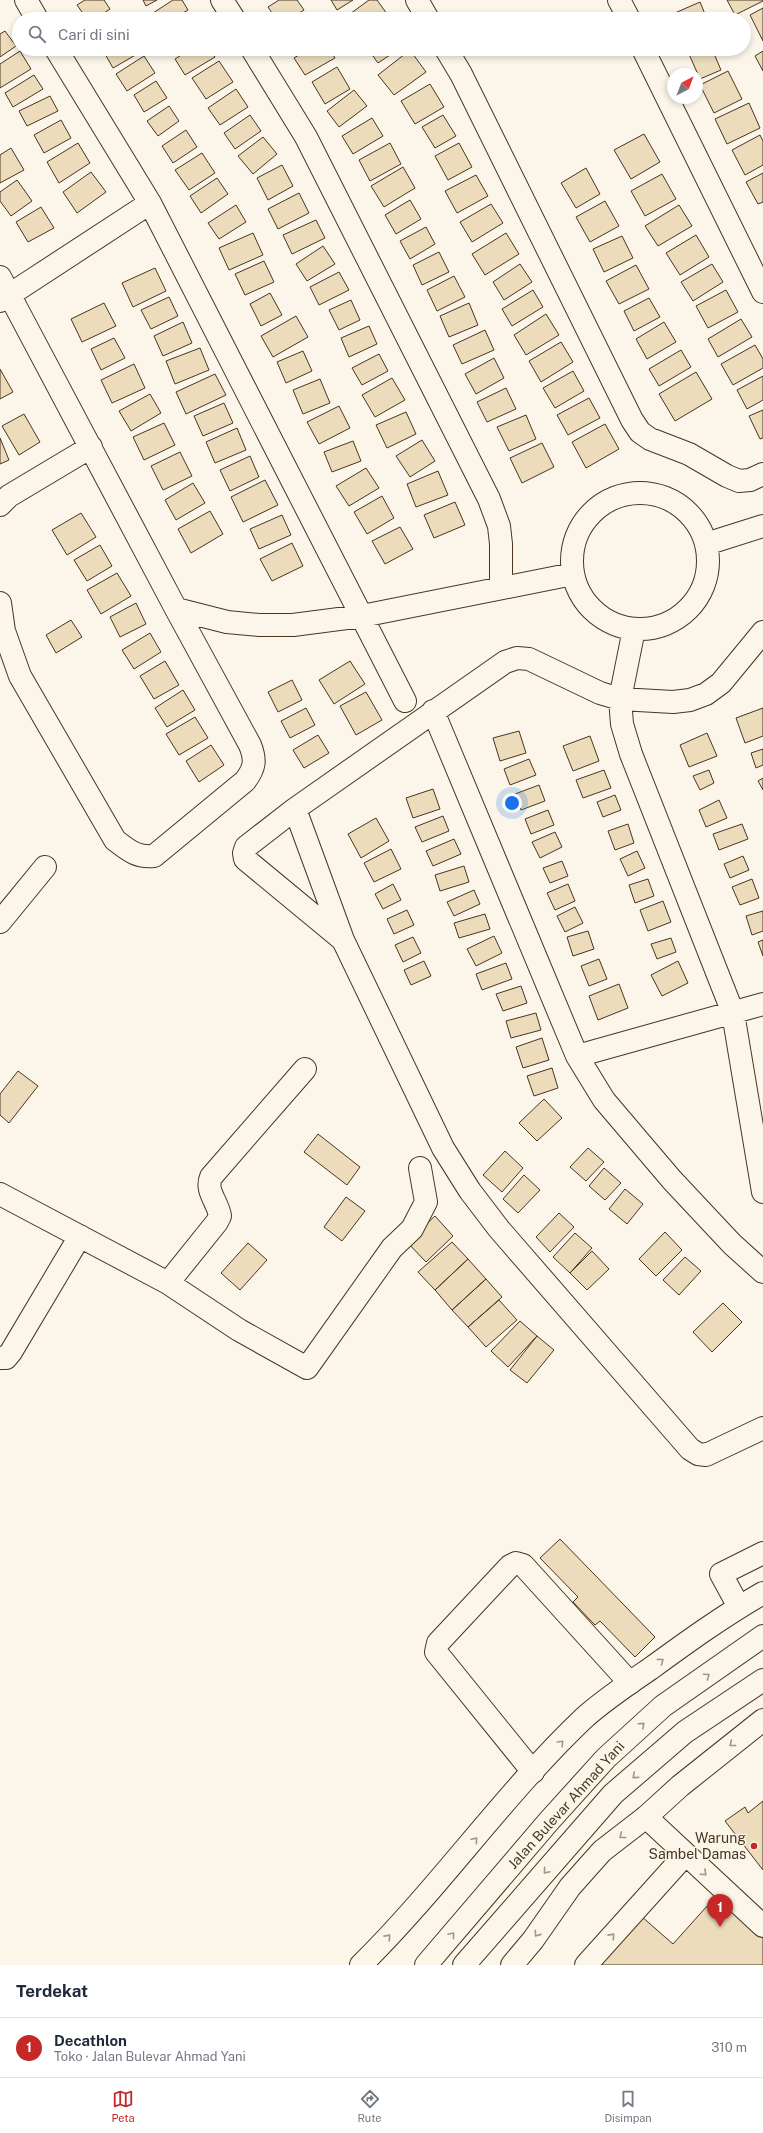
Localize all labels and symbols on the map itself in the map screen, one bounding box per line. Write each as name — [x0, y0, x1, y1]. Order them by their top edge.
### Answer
north arrow — [667, 68, 703, 104]
your location — [502, 793, 522, 813]
one-way arrow — [657, 1658, 664, 1665]
one-way arrow — [702, 1674, 709, 1681]
one-way arrow — [637, 1722, 645, 1730]
street label: Jalan Bulevar Ahmad Yani — [505, 1738, 627, 1872]
one-way arrow — [556, 1740, 564, 1748]
one-way arrow — [730, 1740, 737, 1747]
one-way arrow — [632, 1771, 639, 1778]
place label: Warung Sambel Damas — [649, 1830, 746, 1862]
one-way arrow — [619, 1831, 626, 1838]
one-way arrow — [470, 1837, 477, 1845]
marker: Warung Sambel Damas — [749, 1841, 759, 1851]
one-way arrow — [544, 1866, 551, 1874]
one-way arrow — [699, 1868, 707, 1876]
pin: 1 — [707, 1894, 733, 1927]
one-way arrow — [535, 1929, 542, 1936]
one-way arrow — [447, 1933, 454, 1940]
one-way arrow — [608, 1933, 615, 1941]
one-way arrow — [384, 1935, 391, 1942]

